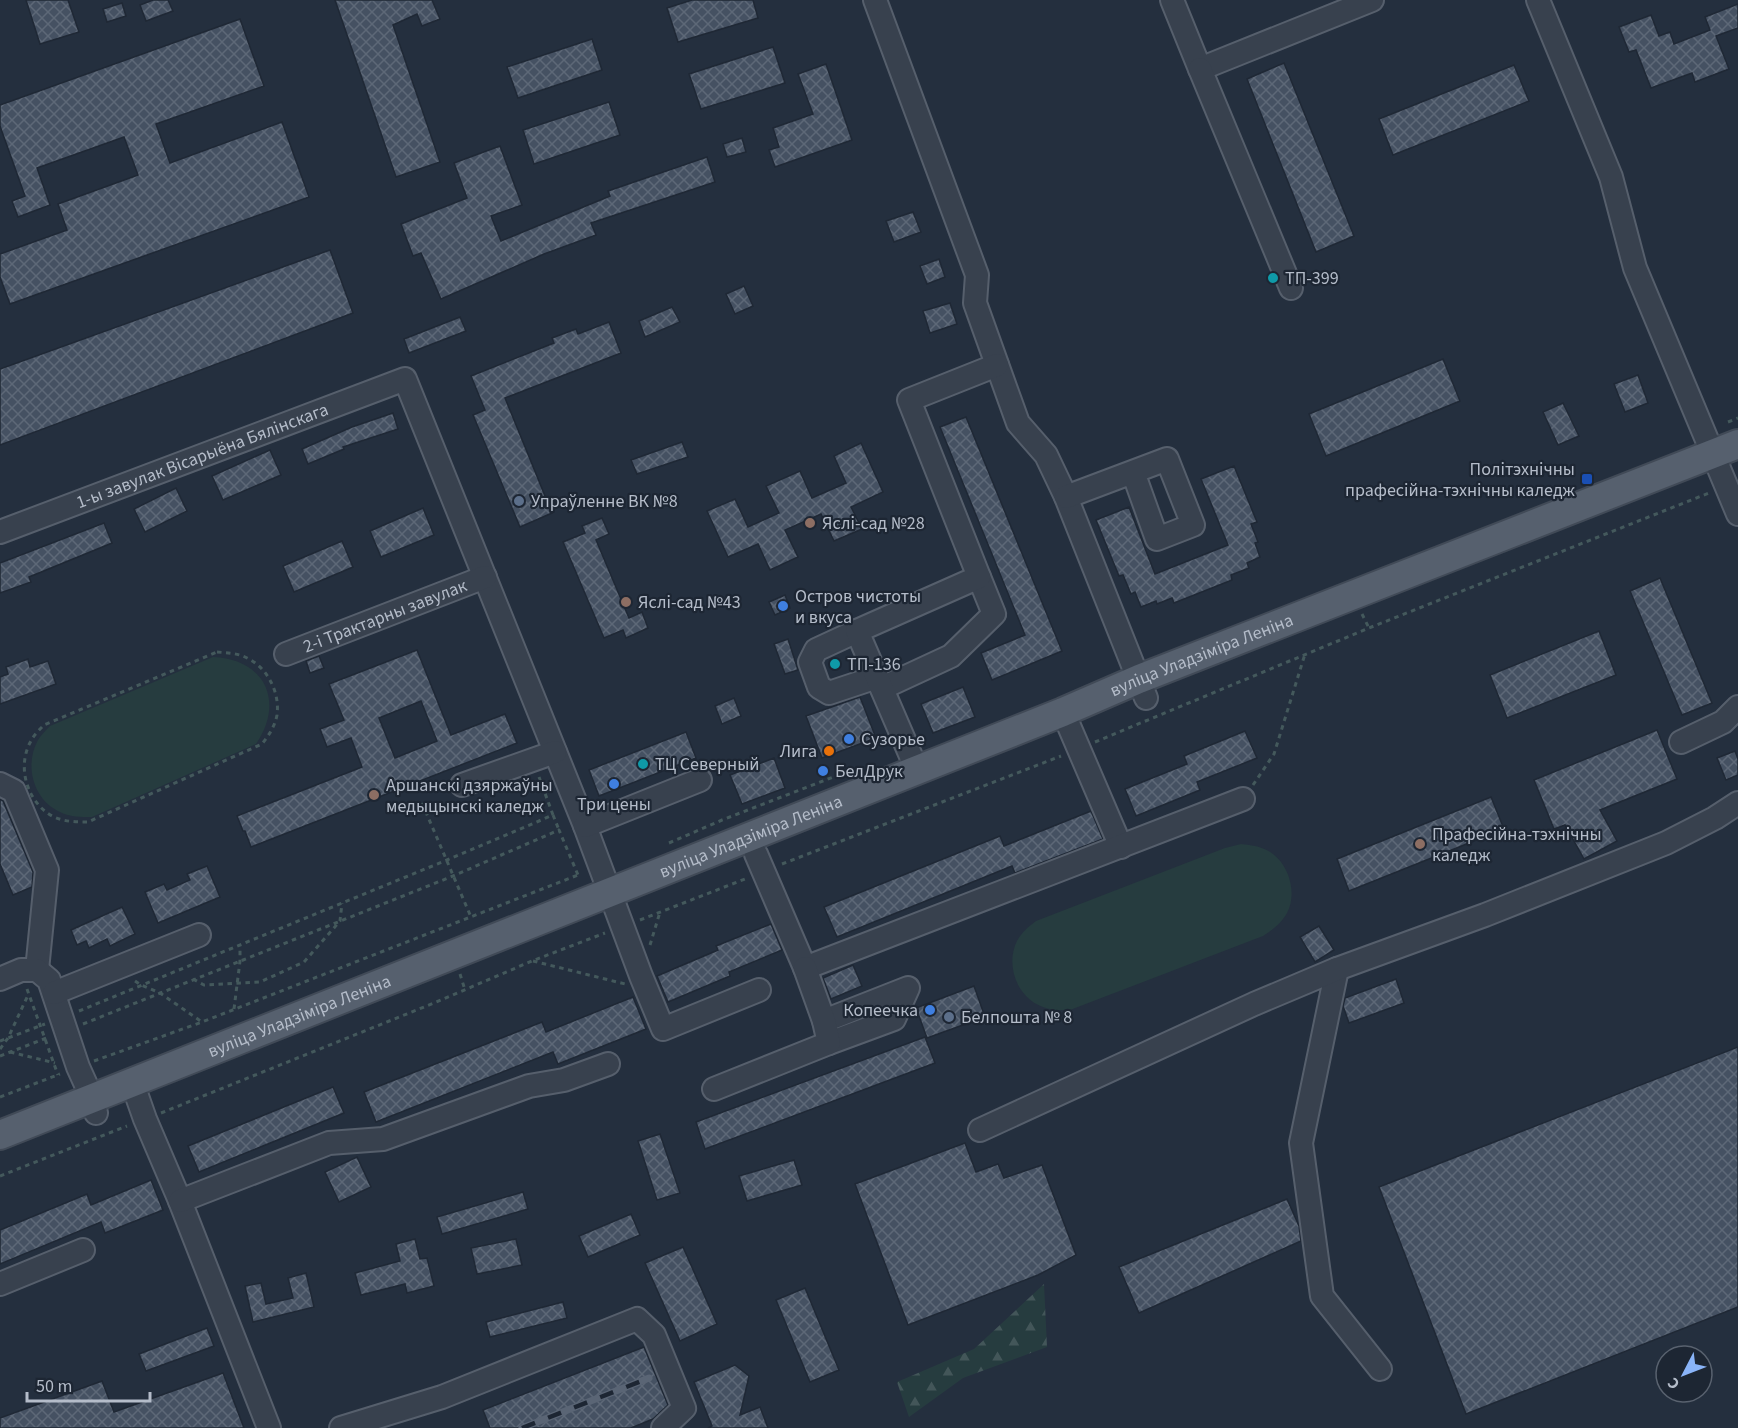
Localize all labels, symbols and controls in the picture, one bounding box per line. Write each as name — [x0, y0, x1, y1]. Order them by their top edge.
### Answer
place label: ТП-399 — [1285, 266, 1339, 291]
marker: ТП-399 — [1266, 271, 1280, 285]
street label: 1-ы завулак Вісарыёна Бялінскага — [72, 397, 332, 515]
place label: Політэхнічны прафесійна-тэхнічны каледж — [1345, 457, 1576, 503]
marker: Політэхнічны прафесійна-тэхнічны каледж — [1580, 472, 1594, 486]
place label: Упраўленне ВК №8 — [531, 489, 678, 514]
marker: Упраўленне ВК №8 — [512, 494, 526, 508]
place label: Яслі-сад №28 — [822, 511, 925, 536]
marker: Яслі-сад №28 — [803, 516, 817, 530]
street label: 2-і Трактарны завулак — [299, 573, 471, 659]
place label: Остров чистоты и вкуса — [795, 584, 921, 630]
place label: Яслі-сад №43 — [638, 590, 741, 615]
marker: Яслі-сад №43 — [619, 595, 633, 609]
marker: Остров чистоты и вкуса — [776, 599, 790, 613]
street label: вуліца Уладзіміра Леніна — [1106, 607, 1297, 703]
place label: ТП-136 — [847, 652, 901, 677]
marker: ТП-136 — [828, 657, 842, 671]
place label: Сузорье — [861, 727, 925, 752]
marker: Сузорье — [842, 732, 856, 746]
place label: Лига — [780, 739, 817, 764]
marker: Лига — [822, 744, 836, 758]
place label: ТЦ Северный — [655, 752, 760, 777]
marker: ТЦ Северный — [636, 757, 650, 771]
place label: БелДрук — [835, 759, 903, 784]
marker: БелДрук — [816, 764, 830, 778]
place label: Аршанскі дзяржаўны медыцынскі каледж — [386, 773, 553, 819]
marker: Три цены — [607, 777, 621, 791]
marker: Аршанскі дзяржаўны медыцынскі каледж — [367, 788, 381, 802]
street label: вуліца Уладзіміра Леніна — [655, 789, 846, 884]
place label: Три цены — [577, 792, 651, 817]
place label: Прафесійна-тэхнічны каледж — [1432, 822, 1602, 868]
marker: Прафесійна-тэхнічны каледж — [1413, 837, 1427, 851]
street label: вуліца Уладзіміра Леніна — [204, 968, 394, 1064]
place label: Копеечка — [843, 998, 918, 1023]
marker: Копеечка — [923, 1003, 937, 1017]
place label: Белпошта № 8 — [961, 1005, 1072, 1030]
marker: Белпошта № 8 — [942, 1010, 956, 1024]
north arrow — [1654, 1344, 1714, 1404]
scale bar — [27, 1365, 150, 1403]
text: С — [1662, 1373, 1685, 1394]
text: 50 m — [36, 1374, 72, 1399]

